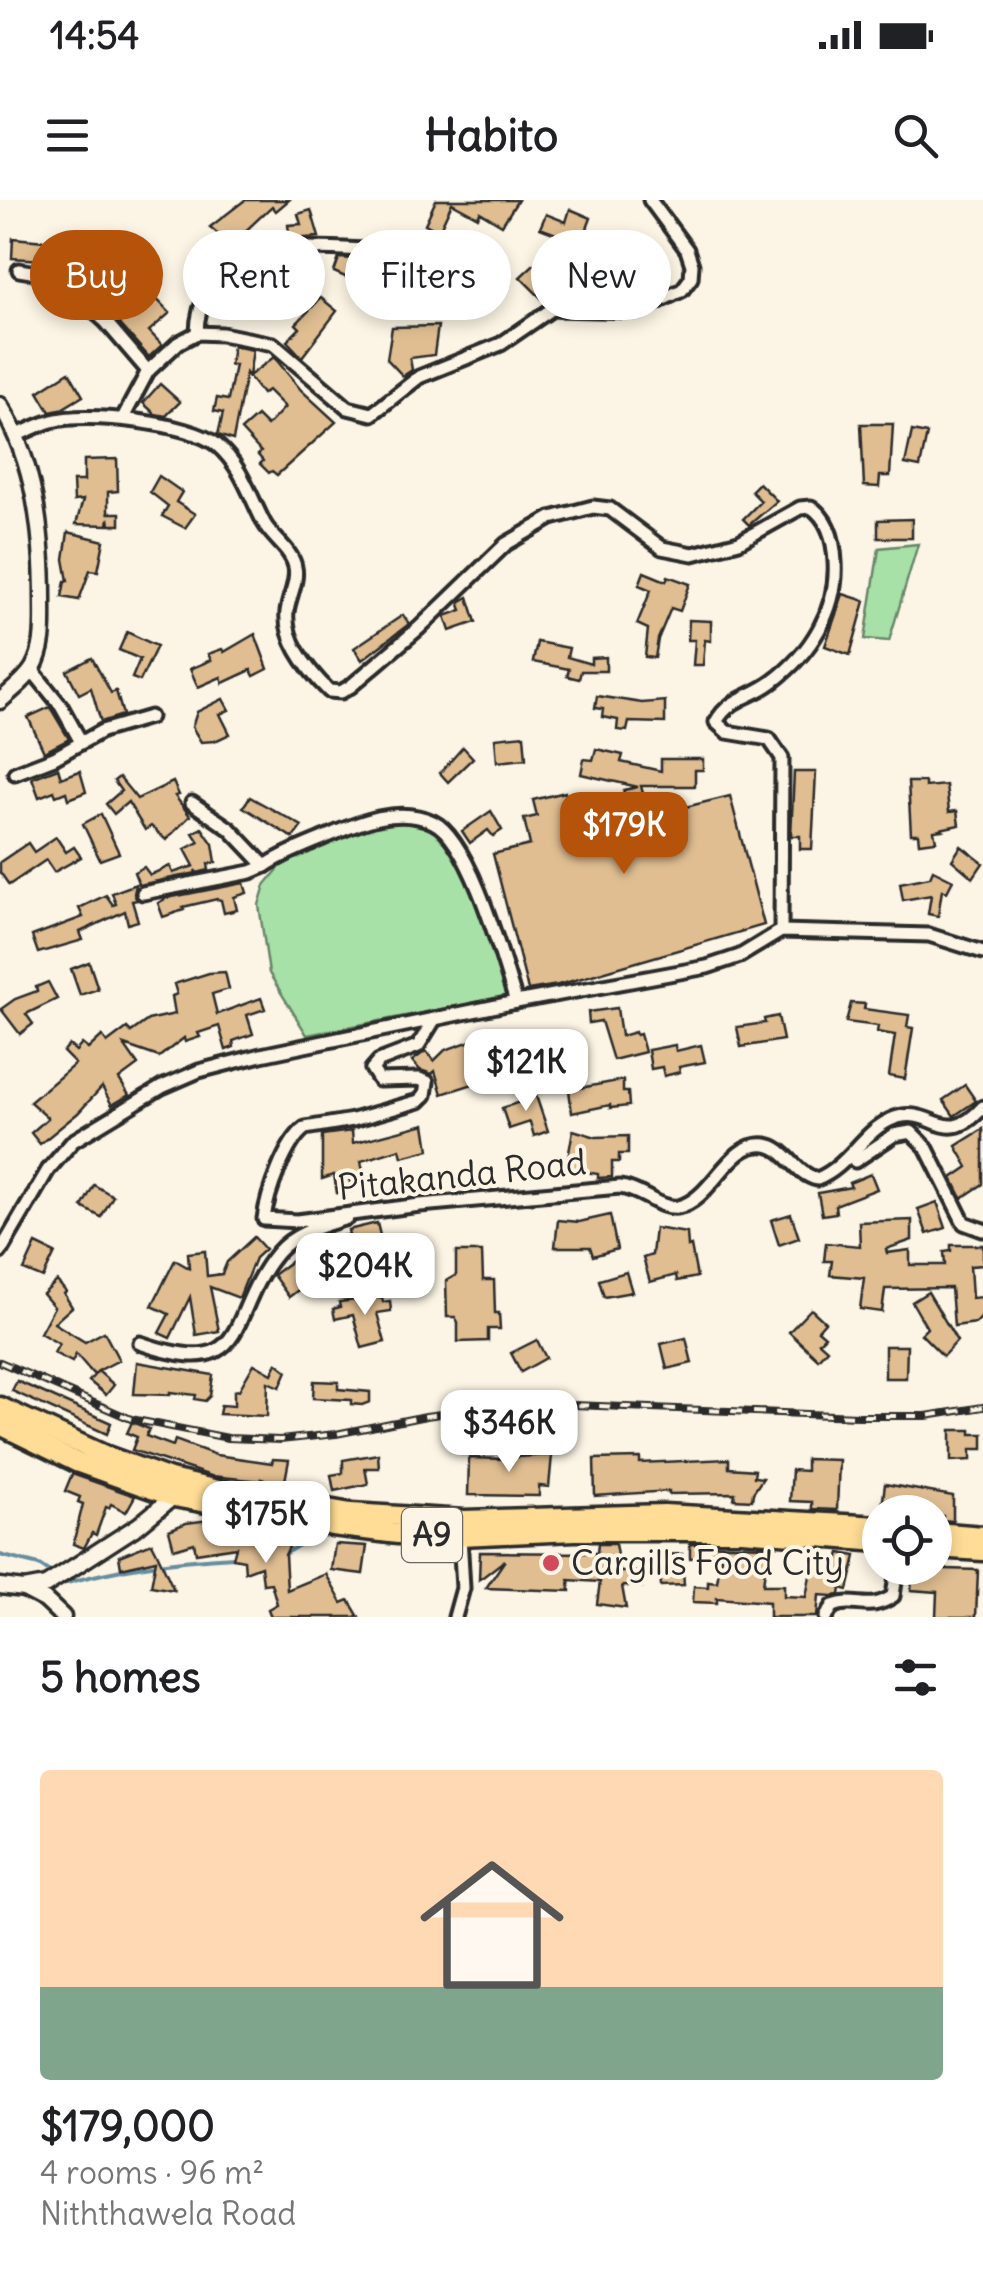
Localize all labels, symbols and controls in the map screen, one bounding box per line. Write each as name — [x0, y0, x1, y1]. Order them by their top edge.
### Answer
text: 14:54 — [50, 12, 139, 59]
text: Habito — [425, 107, 558, 163]
icon: menu — [40, 108, 95, 163]
icon: search — [888, 108, 943, 163]
chip: Buy — [30, 230, 163, 320]
chip: Rent — [183, 230, 325, 320]
chip: Filters — [345, 230, 511, 320]
chip: New — [531, 230, 671, 320]
pin: $179K — [554, 792, 694, 877]
text: $179K — [582, 804, 666, 845]
pin: $121K — [456, 1029, 596, 1114]
text: $121K — [486, 1041, 566, 1082]
street label: Pitakanda Road — [336, 1139, 588, 1209]
pin: $204K — [295, 1233, 435, 1318]
text: $204K — [318, 1245, 412, 1286]
pin: $346K — [439, 1390, 579, 1475]
text: $346K — [463, 1402, 555, 1443]
pin: $175K — [196, 1481, 336, 1566]
text: $175K — [224, 1493, 308, 1534]
map controls — [862, 1495, 952, 1585]
button: locate — [862, 1495, 952, 1585]
road number: A9 — [402, 1508, 462, 1562]
place label: Cargills Food City — [571, 1540, 844, 1584]
marker: Cargills Food City — [540, 1552, 562, 1574]
icon: filters — [888, 1650, 943, 1705]
text: 5 homes — [40, 1651, 201, 1703]
icon: home — [402, 1835, 582, 2015]
text: $179,000 — [40, 2100, 215, 2152]
text: 4 rooms · 96 m² — [40, 2152, 264, 2193]
text: Niththawela Road — [40, 2193, 296, 2234]

